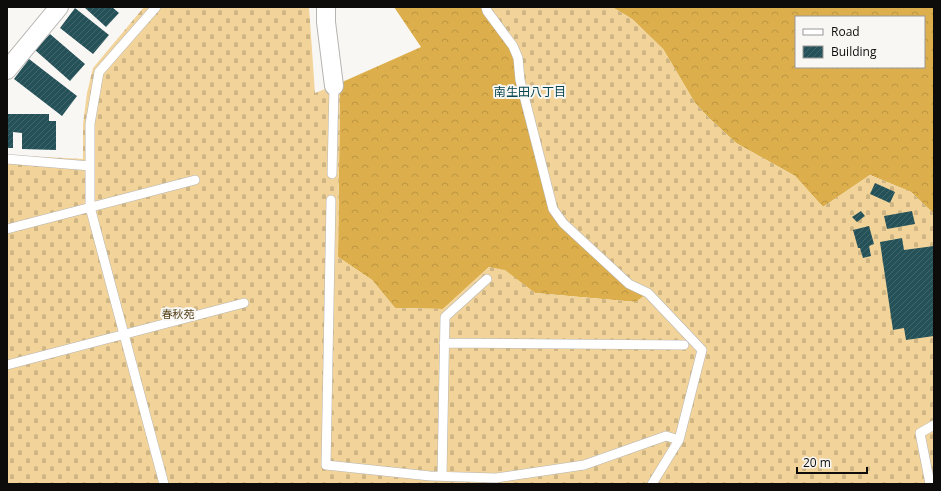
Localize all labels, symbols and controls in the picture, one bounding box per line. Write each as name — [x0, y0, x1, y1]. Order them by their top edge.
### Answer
legend — [795, 16, 925, 68]
text: Road — [831, 23, 860, 40]
text: Building — [831, 43, 877, 60]
district label: 南生田八丁目 — [494, 83, 566, 100]
park label: 春秋苑 — [162, 306, 195, 321]
scale bar — [797, 449, 867, 475]
text: 20 m — [803, 454, 831, 471]

